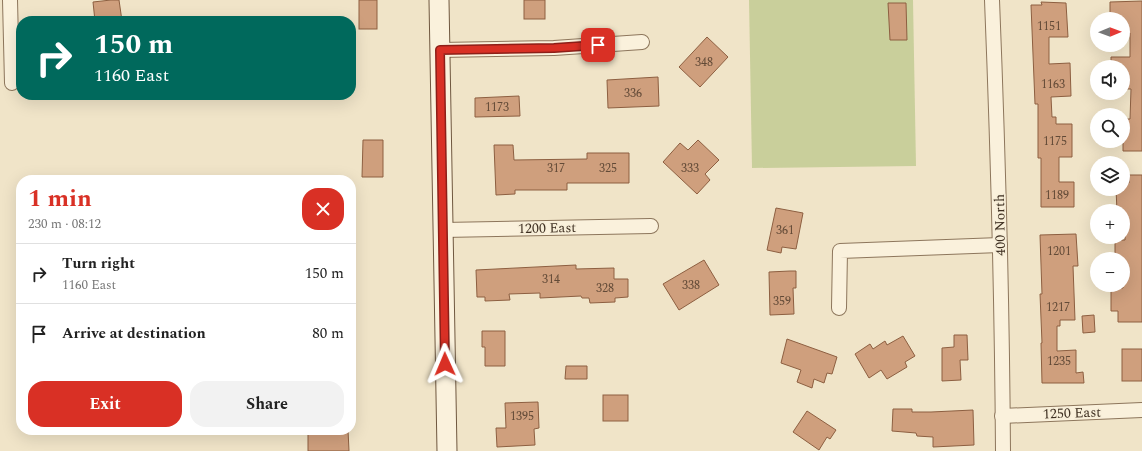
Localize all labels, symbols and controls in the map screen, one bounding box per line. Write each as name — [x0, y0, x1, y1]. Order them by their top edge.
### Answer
north arrow — [1090, 12, 1130, 52]
map controls — [1090, 12, 1130, 292]
house number: 1151 — [1037, 17, 1061, 36]
text: 150 m — [94, 23, 173, 66]
pin — [581, 28, 615, 62]
icon: right — [28, 32, 80, 84]
icon: arrive — [587, 34, 609, 56]
house number: 348 — [695, 53, 713, 72]
button: sound — [1090, 60, 1130, 100]
text: 1160 East — [94, 62, 169, 89]
house number: 1163 — [1041, 75, 1065, 94]
house number: 336 — [624, 84, 642, 103]
house number: 1173 — [485, 98, 509, 117]
button: search — [1090, 108, 1130, 148]
house number: 1175 — [1043, 132, 1067, 151]
button: layers — [1090, 156, 1130, 196]
house number: 317 — [547, 159, 565, 178]
house number: 325 — [599, 159, 617, 178]
house number: 333 — [681, 159, 699, 178]
text: 1 min — [28, 181, 92, 217]
house number: 1189 — [1045, 186, 1069, 205]
button: close — [302, 188, 344, 230]
street label: 400 North — [989, 194, 1011, 256]
button: + — [1090, 204, 1130, 244]
text: 230 m · 08:12 — [28, 214, 101, 234]
street label: 1200 East — [518, 217, 576, 239]
house number: 361 — [776, 221, 794, 240]
house number: 1201 — [1047, 242, 1071, 261]
text: Turn right — [62, 252, 135, 275]
button: − — [1090, 252, 1130, 292]
text: 150 m — [305, 262, 344, 285]
icon: right — [28, 263, 50, 285]
house number: 314 — [542, 270, 560, 289]
text: 1160 East — [62, 275, 116, 295]
house number: 338 — [682, 276, 700, 295]
house number: 328 — [596, 279, 614, 298]
house number: 359 — [773, 292, 791, 311]
house number: 1217 — [1046, 298, 1070, 317]
text: Arrive at destination — [62, 322, 206, 345]
text: 80 m — [312, 322, 344, 345]
icon: arrive — [28, 323, 50, 345]
position arrow — [424, 343, 466, 385]
house number: 1235 — [1047, 352, 1071, 371]
button: Exit — [28, 381, 182, 427]
button: Share — [190, 381, 344, 427]
street label: 1250 East — [1042, 401, 1102, 425]
house number: 1395 — [510, 407, 534, 426]

